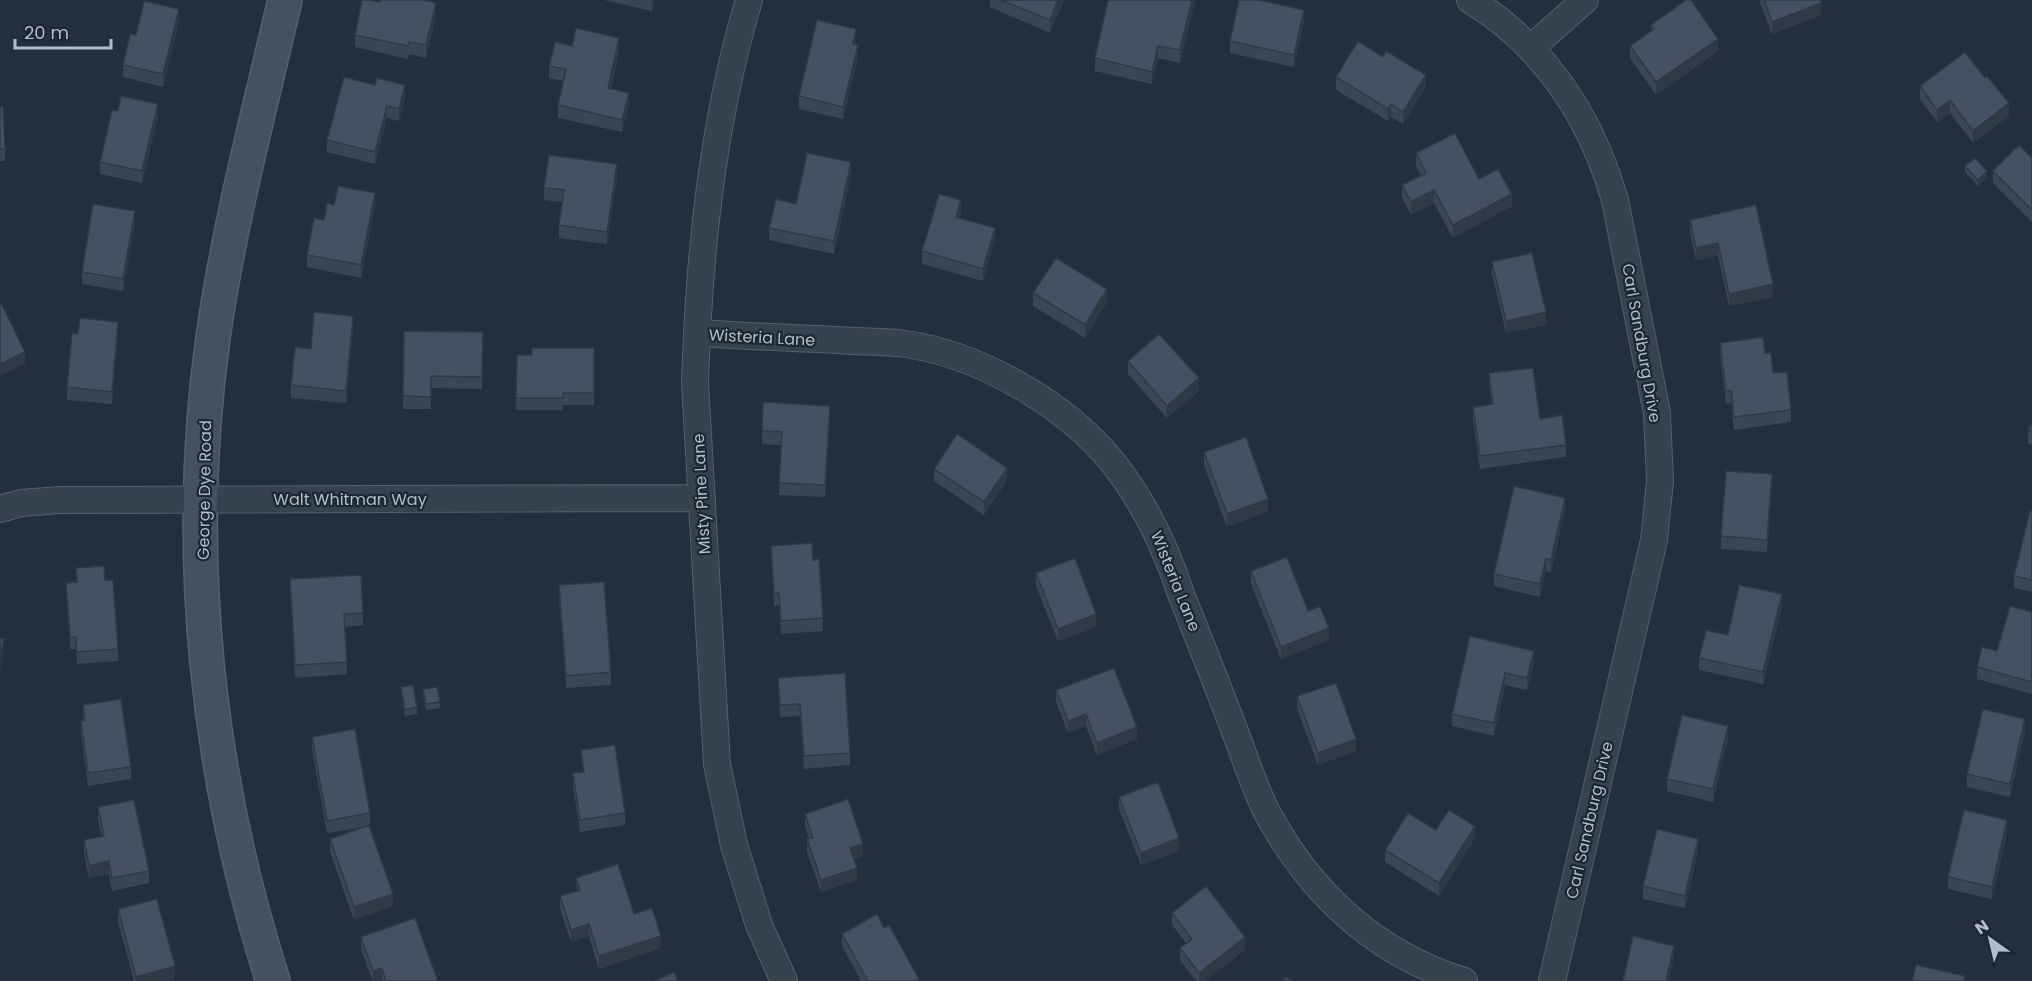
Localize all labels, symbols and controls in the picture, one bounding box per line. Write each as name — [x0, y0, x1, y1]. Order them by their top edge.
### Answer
scale bar — [15, 12, 111, 50]
text: 20 m — [24, 20, 69, 45]
street label: Carl Sandburg Drive — [1616, 262, 1667, 424]
street label: Wisteria Lane — [708, 323, 816, 352]
street label: George Dye Road — [192, 420, 217, 560]
street label: Misty Pine Lane — [687, 433, 716, 555]
street label: Walt Whitman Way — [273, 488, 427, 511]
street label: Wisteria Lane — [1145, 527, 1206, 635]
street label: Carl Sandburg Drive — [1560, 739, 1619, 901]
north arrow — [1960, 909, 2020, 969]
text: N — [1970, 914, 1993, 940]

